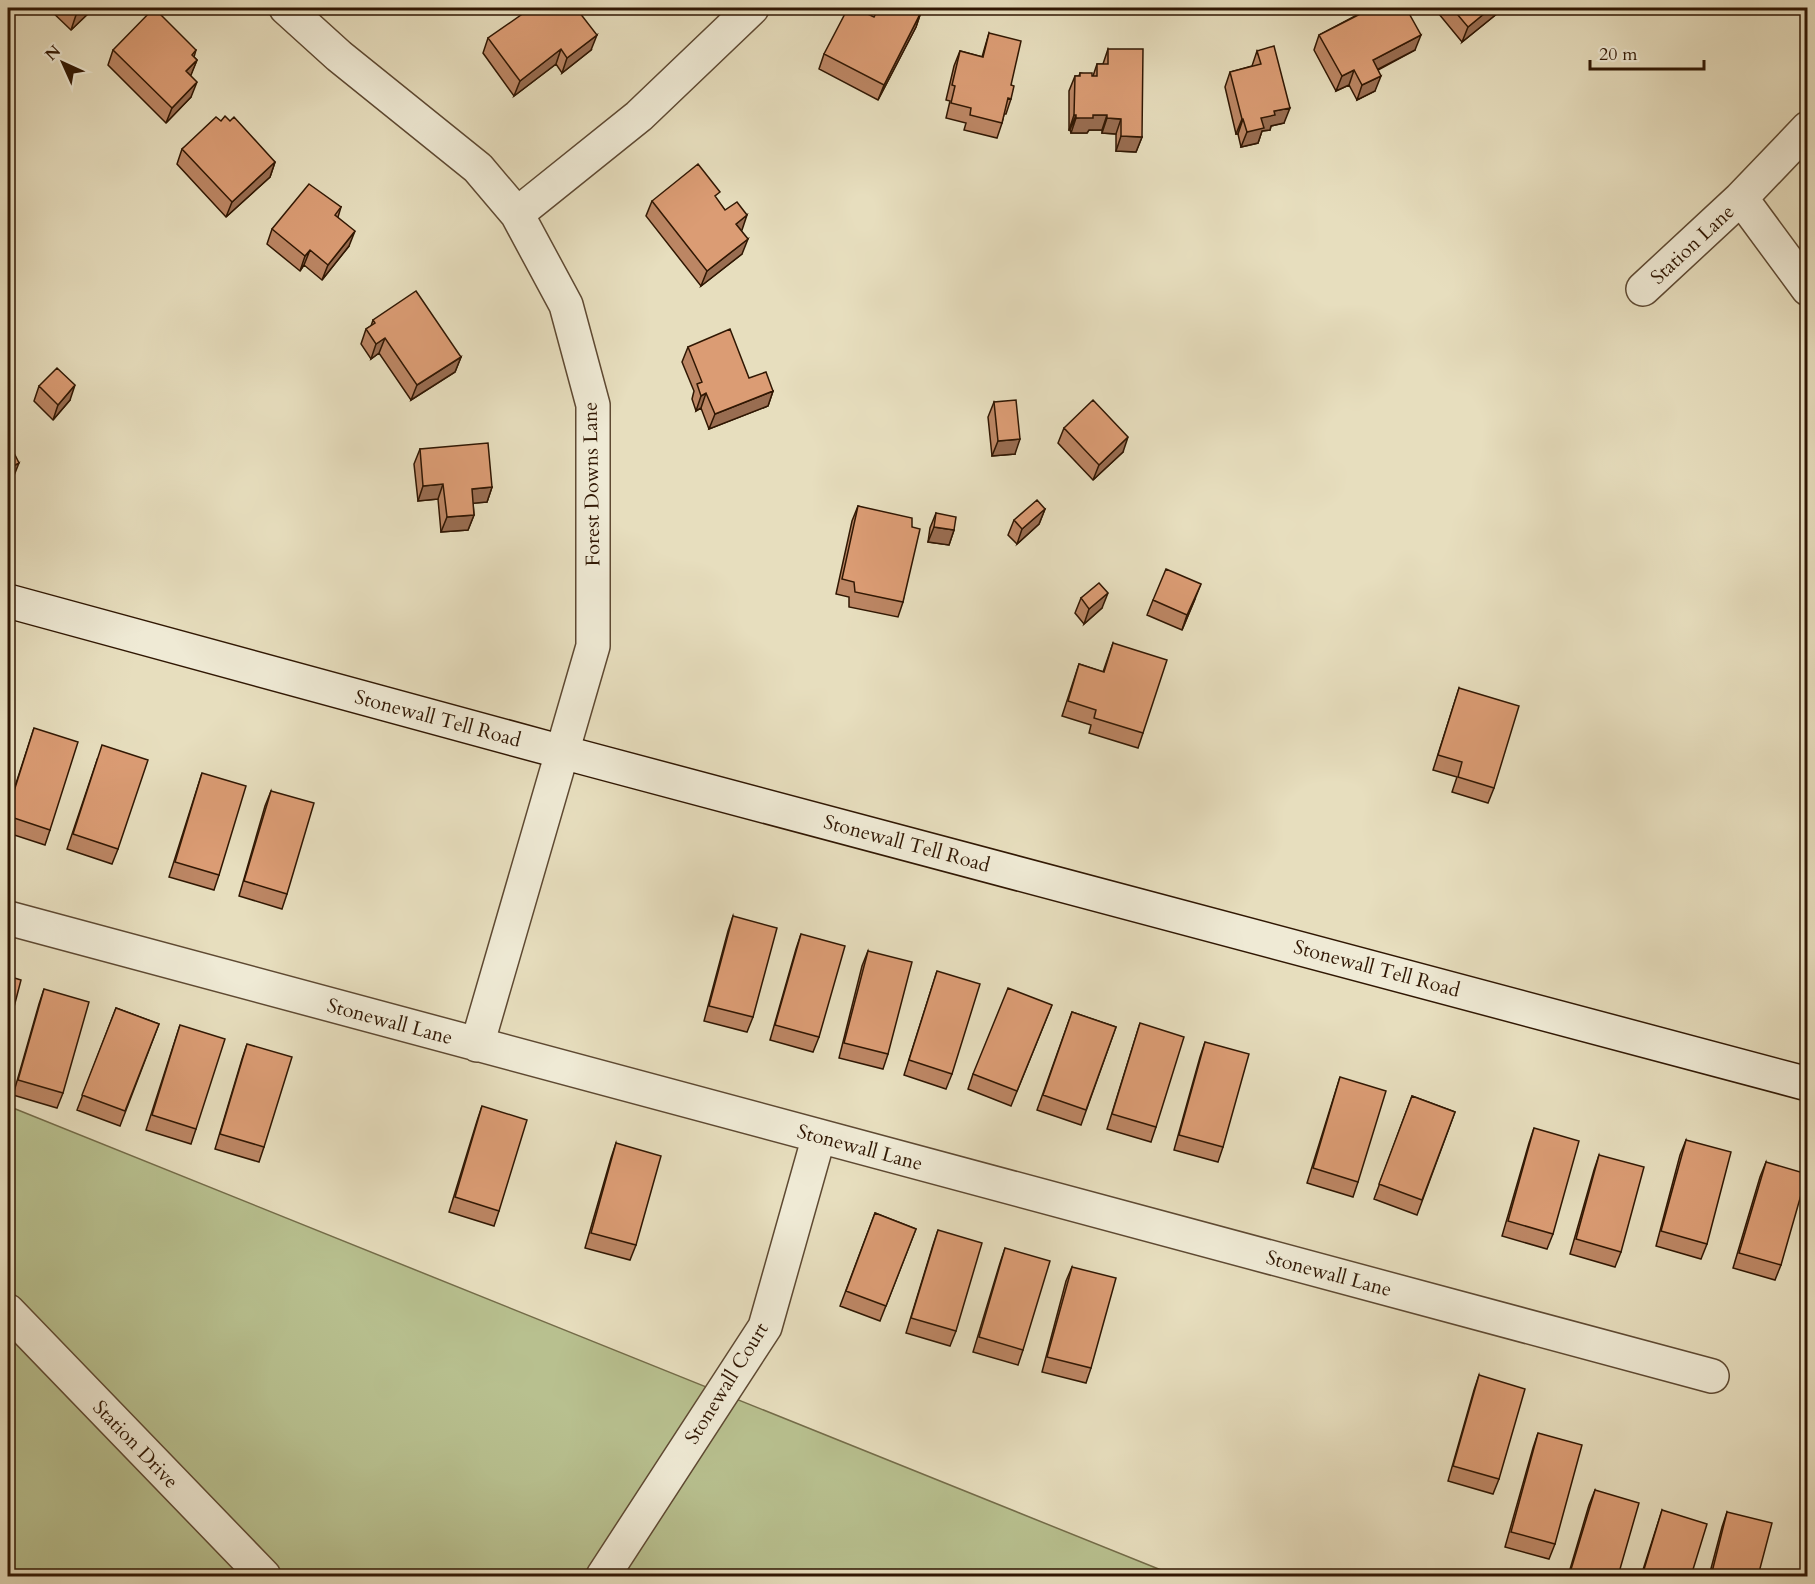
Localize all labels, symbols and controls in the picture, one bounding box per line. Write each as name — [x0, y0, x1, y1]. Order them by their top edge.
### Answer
north arrow — [33, 33, 93, 93]
scale bar — [1590, 33, 1704, 71]
text: N — [40, 40, 66, 66]
text: 20 m — [1599, 42, 1638, 67]
street label: Station Lane — [1644, 198, 1740, 290]
street label: Forest Downs Lane — [577, 401, 606, 567]
street label: Stonewall Tell Road — [352, 683, 524, 754]
street label: Stonewall Tell Road — [821, 808, 993, 879]
street label: Stonewall Tell Road — [1291, 933, 1463, 1004]
street label: Stonewall Lane — [324, 992, 456, 1051]
street label: Stonewall Lane — [794, 1118, 926, 1177]
street label: Stonewall Lane — [1263, 1244, 1395, 1303]
street label: Stonewall Court — [678, 1317, 775, 1449]
street label: Station Drive — [87, 1394, 185, 1494]

